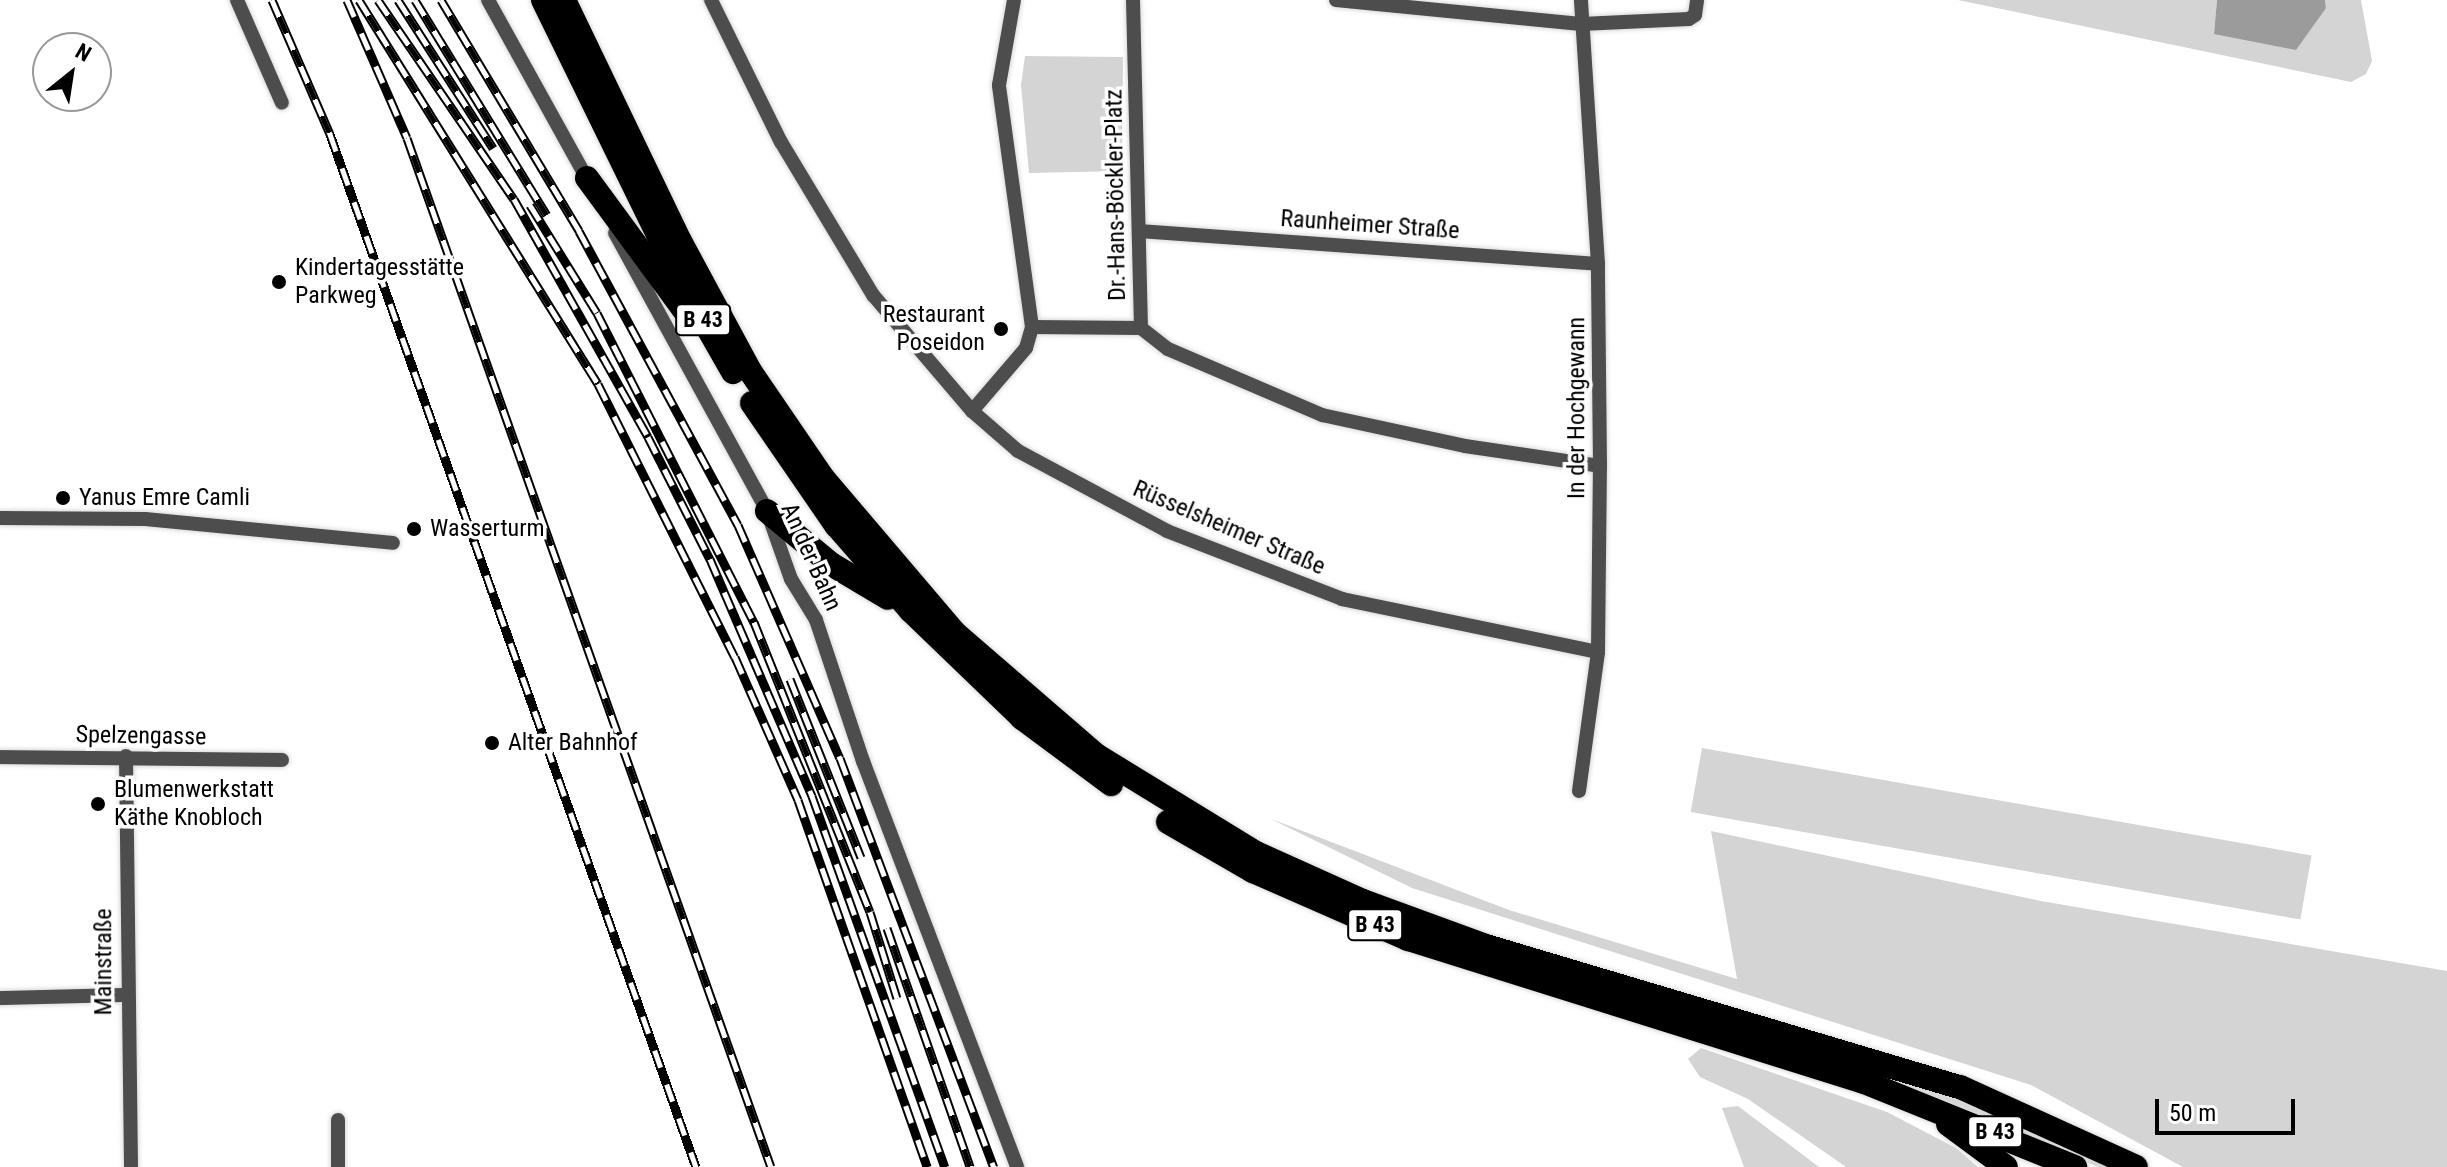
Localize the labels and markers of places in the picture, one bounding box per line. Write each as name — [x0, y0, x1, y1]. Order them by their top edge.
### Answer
place label: Kindertagesstätte Parkweg — [295, 254, 464, 310]
marker: Kindertagesstätte Parkweg — [270, 273, 288, 291]
place label: Restaurant Poseidon — [883, 301, 985, 357]
marker: Restaurant Poseidon — [992, 320, 1010, 338]
place label: Yanus Emre Camli — [79, 484, 250, 512]
marker: Yanus Emre Camli — [54, 489, 72, 507]
place label: Wasserturm — [430, 515, 545, 543]
marker: Wasserturm — [405, 520, 423, 538]
place label: Alter Bahnhof — [508, 729, 638, 757]
marker: Alter Bahnhof — [483, 734, 501, 752]
place label: Blumenwerkstatt Käthe Knobloch — [114, 776, 274, 832]
marker: Blumenwerkstatt Käthe Knobloch — [89, 795, 107, 813]

